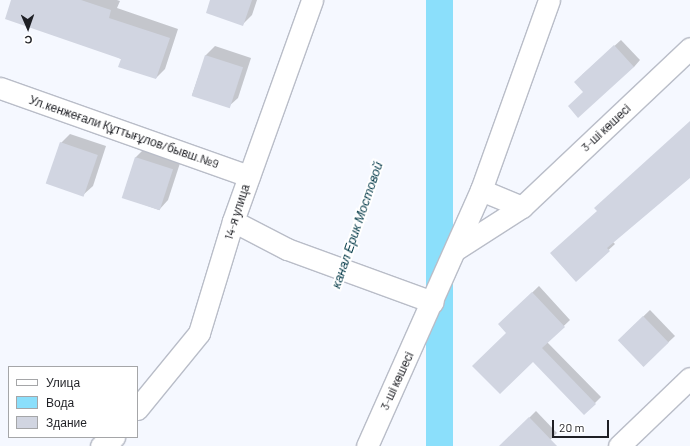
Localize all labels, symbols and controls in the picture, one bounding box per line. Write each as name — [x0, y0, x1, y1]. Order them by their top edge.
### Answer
north arrow — [8, 8, 48, 48]
text: С — [24, 34, 33, 47]
street label: Ул.кенжеғали Құттығұлов/бывш.№9 — [27, 93, 221, 171]
street label: 3-ші көшесі — [578, 101, 634, 155]
water label: канал Ерик Мостовой — [328, 160, 386, 290]
street label: 14-я улица — [221, 182, 253, 242]
street label: 3-ші көшесі — [377, 350, 417, 412]
legend — [8, 366, 138, 438]
text: Улица — [46, 375, 80, 389]
text: Вода — [46, 395, 74, 409]
scale bar — [554, 412, 611, 438]
text: Здание — [46, 415, 87, 429]
text: 20 m — [559, 420, 585, 434]

